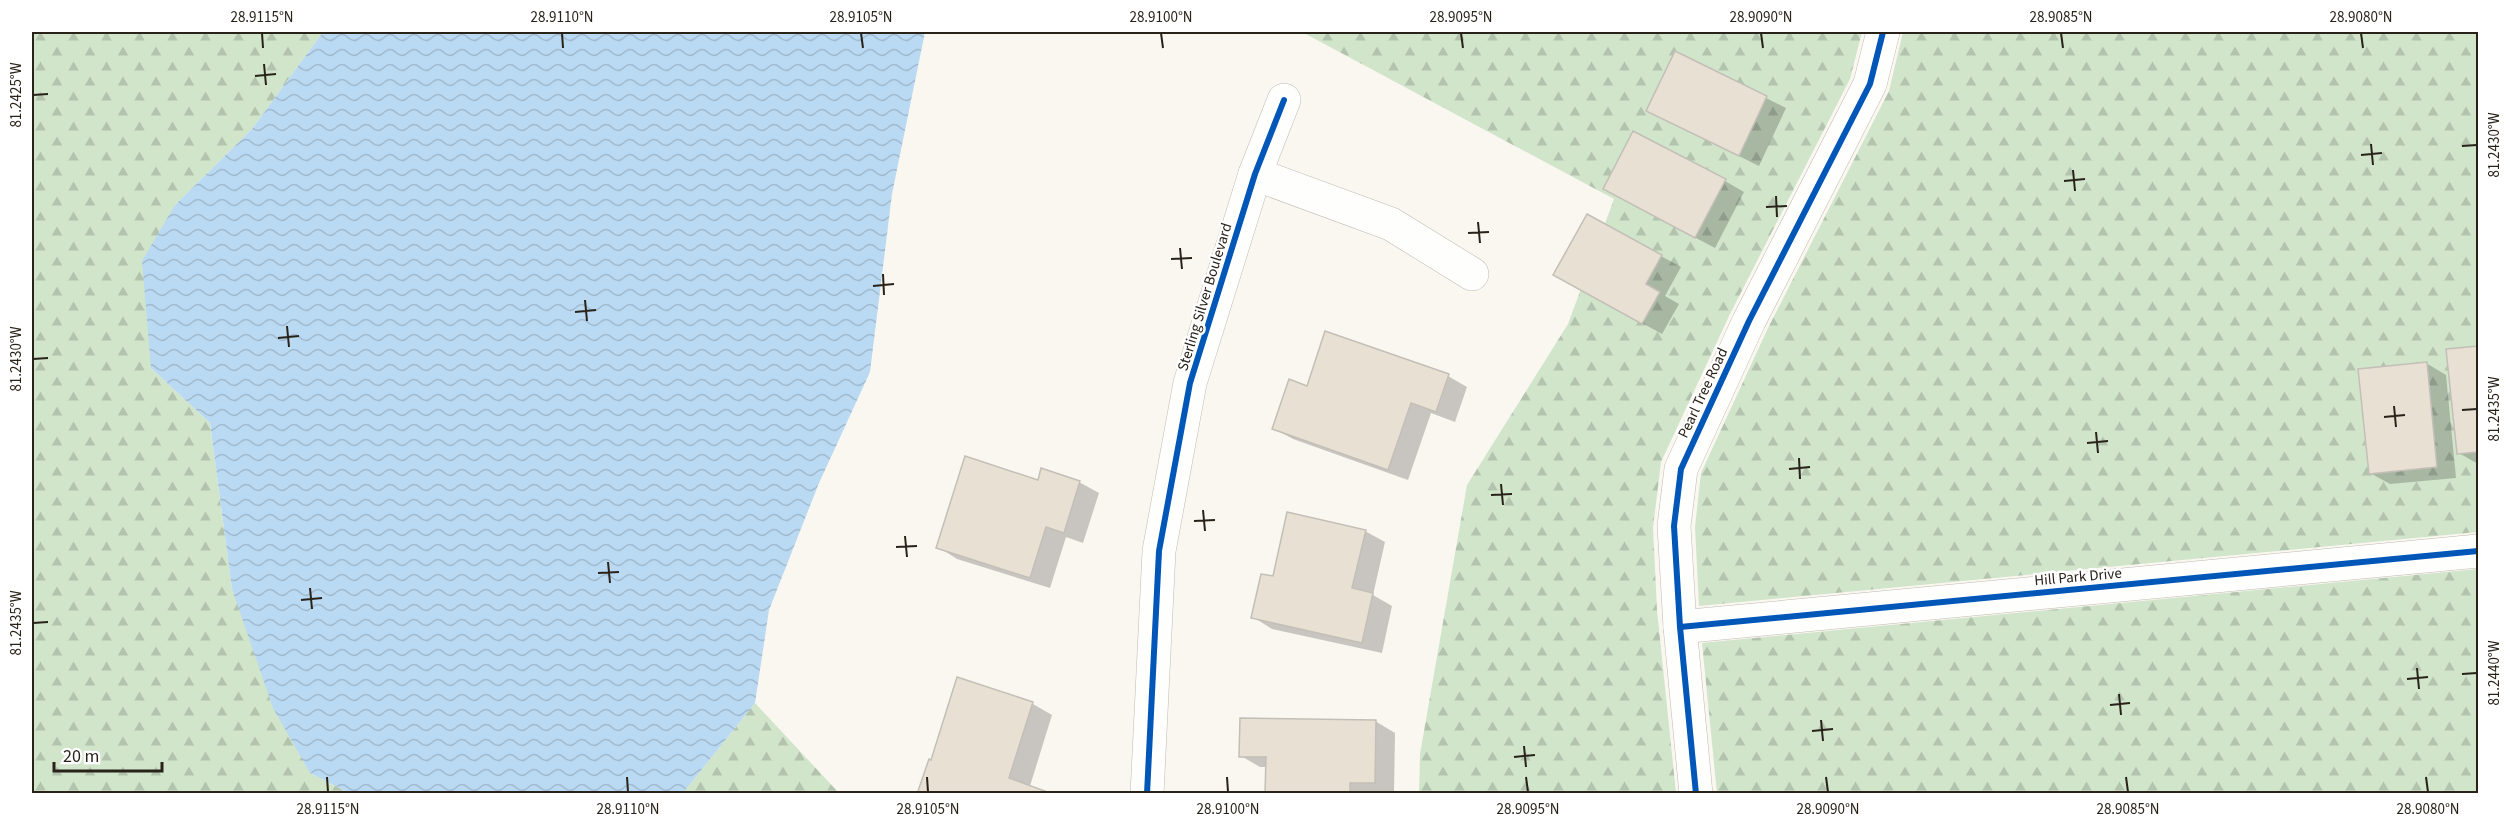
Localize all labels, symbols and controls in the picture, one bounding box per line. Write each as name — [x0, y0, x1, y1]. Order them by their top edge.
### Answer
text: 28.9115°N — [230, 7, 294, 28]
text: 28.9110°N — [530, 7, 594, 28]
text: 28.9105°N — [829, 7, 893, 28]
text: 28.9100°N — [1129, 7, 1193, 28]
text: 28.9095°N — [1429, 7, 1493, 28]
text: 28.9090°N — [1729, 7, 1793, 28]
text: 28.9085°N — [2029, 7, 2093, 28]
text: 28.9080°N — [2329, 7, 2393, 28]
text: 81.2425°W — [6, 62, 27, 128]
text: 81.2430°W — [2484, 112, 2505, 178]
street label: Sterling Silver Boulevard — [1172, 220, 1238, 374]
text: 81.2430°W — [6, 326, 27, 392]
street label: Pearl Tree Road — [1673, 344, 1733, 442]
text: 81.2435°W — [2484, 376, 2505, 442]
street label: Hill Park Drive — [2033, 563, 2123, 591]
text: 81.2435°W — [6, 590, 27, 656]
text: 81.2440°W — [2484, 640, 2505, 706]
scale bar — [54, 735, 162, 773]
text: 20 m — [63, 744, 99, 769]
text: 28.9115°N — [296, 799, 360, 820]
text: 28.9110°N — [596, 799, 660, 820]
text: 28.9105°N — [896, 799, 960, 820]
text: 28.9100°N — [1196, 799, 1260, 820]
text: 28.9095°N — [1496, 799, 1560, 820]
text: 28.9090°N — [1796, 799, 1860, 820]
text: 28.9085°N — [2096, 799, 2160, 820]
text: 28.9080°N — [2396, 799, 2460, 820]

